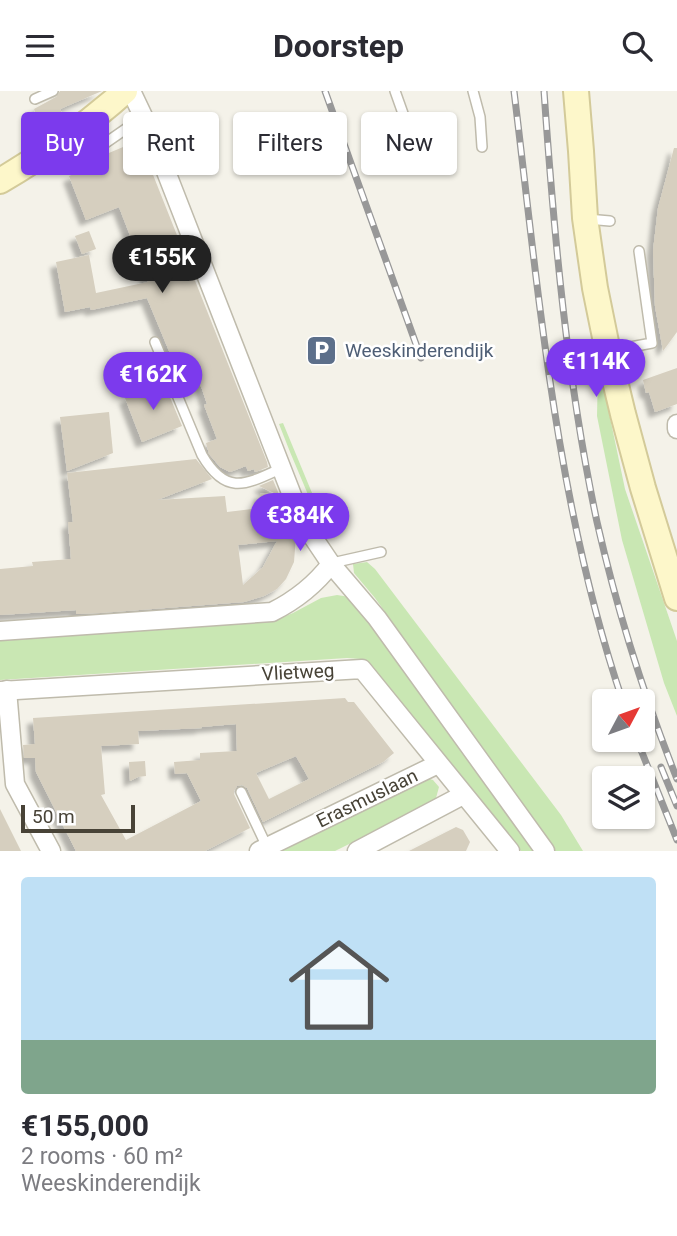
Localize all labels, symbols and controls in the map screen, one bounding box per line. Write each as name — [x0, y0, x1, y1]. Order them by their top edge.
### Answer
icon: menu — [21, 27, 59, 65]
text: Doorstep — [273, 27, 404, 65]
icon: search — [618, 27, 656, 65]
chip: Buy — [21, 112, 109, 175]
chip: Rent — [123, 112, 219, 175]
chip: Filters — [233, 112, 347, 175]
chip: New — [361, 112, 457, 175]
pin: €155K — [113, 235, 211, 295]
text: €155K — [128, 244, 196, 271]
parking icon: Weeskinderendijk — [305, 333, 339, 367]
place label: Weeskinderendijk — [345, 339, 494, 362]
pin: €114K — [547, 339, 645, 399]
text: €114K — [562, 348, 630, 375]
pin: €162K — [104, 353, 202, 412]
text: €162K — [119, 361, 187, 388]
pin: €384K — [251, 493, 349, 553]
text: €384K — [266, 502, 334, 529]
street label: Vlietweg — [261, 659, 335, 685]
north arrow — [592, 689, 654, 753]
map controls — [592, 689, 655, 829]
street label: Erasmuslaan — [313, 764, 421, 832]
button: layers — [592, 766, 655, 829]
scale bar — [21, 802, 135, 834]
text: 50 m — [32, 805, 75, 828]
icon: home — [276, 922, 402, 1048]
text: €155,000 — [21, 1108, 149, 1143]
text: 2 rooms · 60 m² — [21, 1143, 183, 1170]
text: Weeskinderendijk — [21, 1170, 201, 1197]

